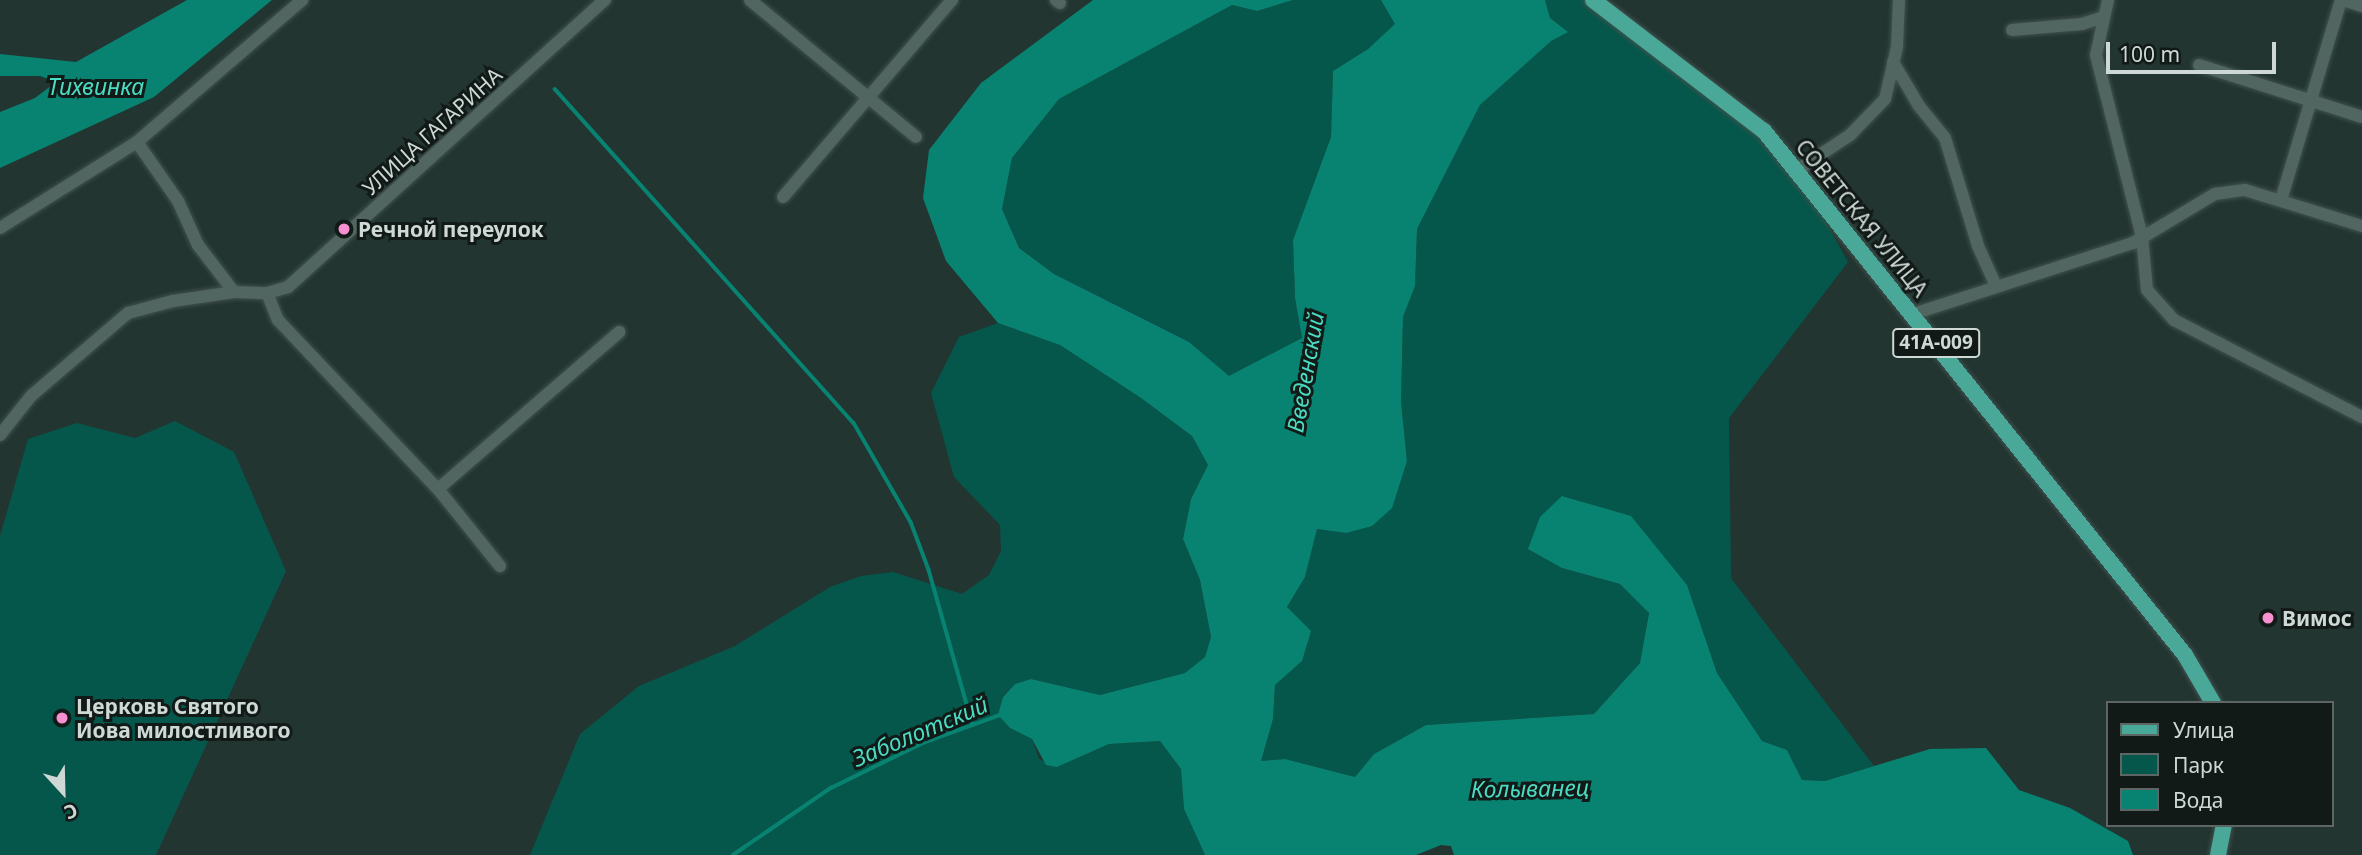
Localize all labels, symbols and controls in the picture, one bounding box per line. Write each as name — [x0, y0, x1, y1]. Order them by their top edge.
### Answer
scale bar — [2110, 28, 2280, 72]
text: 100 m — [2119, 40, 2180, 68]
street label: УЛИЦА ГАГАРИНА — [357, 62, 507, 200]
water label: Тихвинка — [48, 72, 144, 100]
street label: СОВЕТСКАЯ УЛИЦА — [1791, 134, 1933, 302]
place label: Речной переулок — [358, 216, 544, 242]
marker: Речной переулок — [336, 221, 352, 237]
water label: Введенский — [1281, 310, 1329, 434]
road number: 41А-009 — [1890, 328, 1982, 358]
place label: Вимос — [2282, 605, 2352, 631]
marker: Вимос — [2260, 610, 2276, 626]
water label: Заболотский — [848, 690, 992, 772]
place label: Церковь Святого Иова милостливого — [76, 693, 291, 743]
legend — [2106, 701, 2334, 827]
marker: Церковь Святого Иова милостливого — [54, 710, 70, 726]
text: Улица — [2173, 716, 2235, 744]
text: Парк — [2173, 751, 2224, 779]
north arrow — [28, 757, 98, 827]
water label: Колыванец — [1471, 773, 1589, 803]
text: Вода — [2173, 786, 2223, 814]
text: С — [60, 797, 81, 826]

